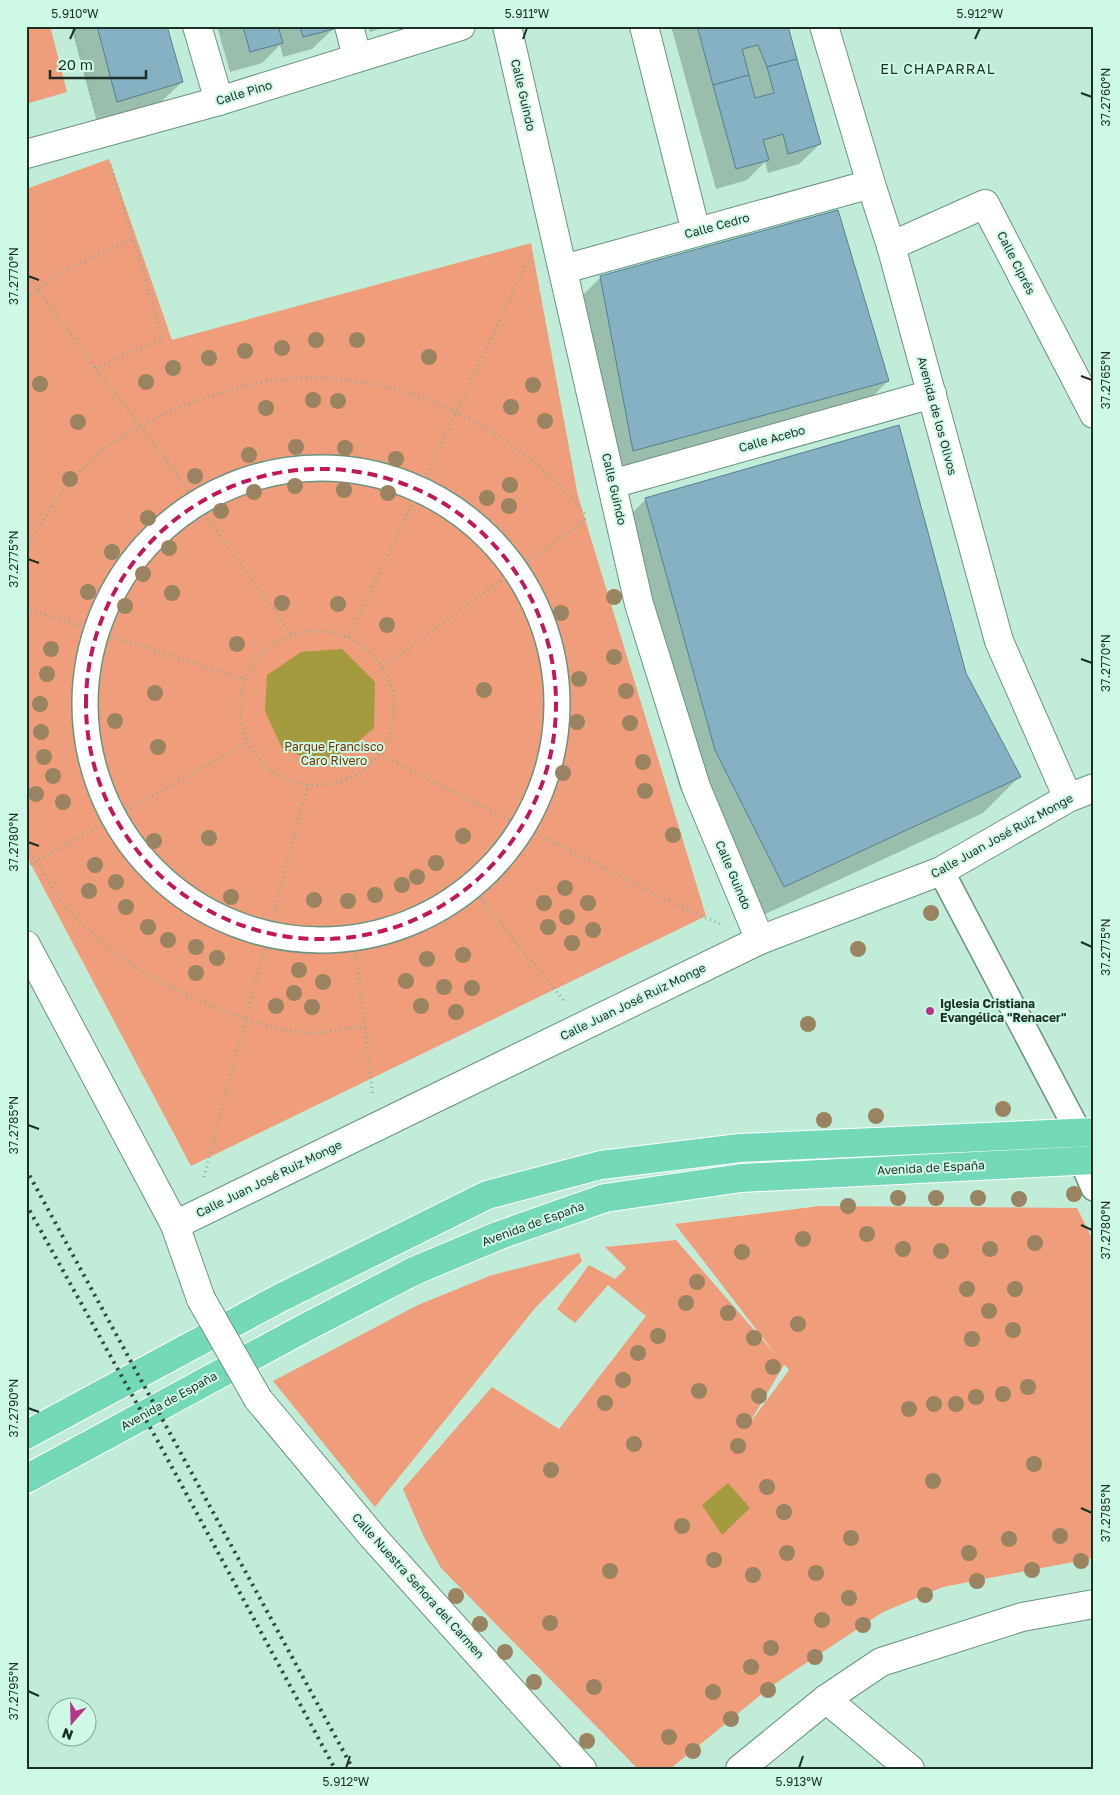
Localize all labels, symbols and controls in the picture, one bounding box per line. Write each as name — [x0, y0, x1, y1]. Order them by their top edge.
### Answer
text: 5.910°W — [51, 6, 99, 21]
text: 5.911°W — [505, 6, 550, 21]
text: 5.912°W — [957, 6, 1004, 21]
scale bar — [50, 48, 146, 80]
text: 20 m — [58, 55, 93, 73]
street label: Calle Guindo — [508, 57, 539, 132]
district label: EL CHAPARRAL — [880, 60, 996, 77]
text: 37.2760°N — [1098, 68, 1113, 126]
street label: Calle Pino — [214, 77, 274, 108]
street label: Calle Cedro — [683, 210, 751, 241]
street label: Calle Ciprés — [994, 229, 1039, 297]
text: 37.2770°N — [6, 247, 21, 305]
text: 37.2765°N — [1098, 351, 1113, 409]
street label: Avenida de los Olivos — [914, 355, 961, 477]
street label: Calle Acebo — [737, 422, 807, 455]
street label: Calle Guindo — [599, 451, 630, 526]
text: 37.2775°N — [6, 530, 21, 588]
text: 37.2770°N — [1098, 634, 1113, 692]
park label: Parque Francisco Caro Rivero — [284, 739, 384, 768]
street label: Calle Juan José Ruiz Monge — [928, 790, 1076, 881]
text: 37.2780°N — [6, 813, 21, 871]
street label: Calle Guindo — [712, 838, 755, 911]
text: 37.2775°N — [1098, 918, 1113, 976]
street label: Calle Juan José Ruiz Monge — [557, 960, 708, 1043]
place label: Iglesia Cristiana Evangélica "Renacer" — [940, 996, 1067, 1025]
marker: Iglesia Cristiana Evangélica "Renacer" — [924, 1005, 936, 1017]
text: 37.2785°N — [6, 1096, 21, 1154]
street label: Calle Juan José Ruiz Monge — [193, 1137, 344, 1220]
street label: Avenida de España — [877, 1157, 985, 1178]
street label: Avenida de España — [480, 1198, 586, 1249]
text: 37.2780°N — [1098, 1201, 1113, 1259]
street label: Avenida de España — [118, 1368, 220, 1433]
text: 37.2790°N — [6, 1379, 21, 1437]
text: 37.2785°N — [1098, 1484, 1113, 1542]
street label: Calle Nuestra Señora del Carmen — [349, 1510, 488, 1662]
text: 37.2795°N — [6, 1662, 21, 1720]
north arrow — [48, 1698, 98, 1748]
text: N — [59, 1725, 75, 1744]
text: 5.912°W — [323, 1774, 370, 1789]
text: 5.913°W — [776, 1774, 823, 1789]

